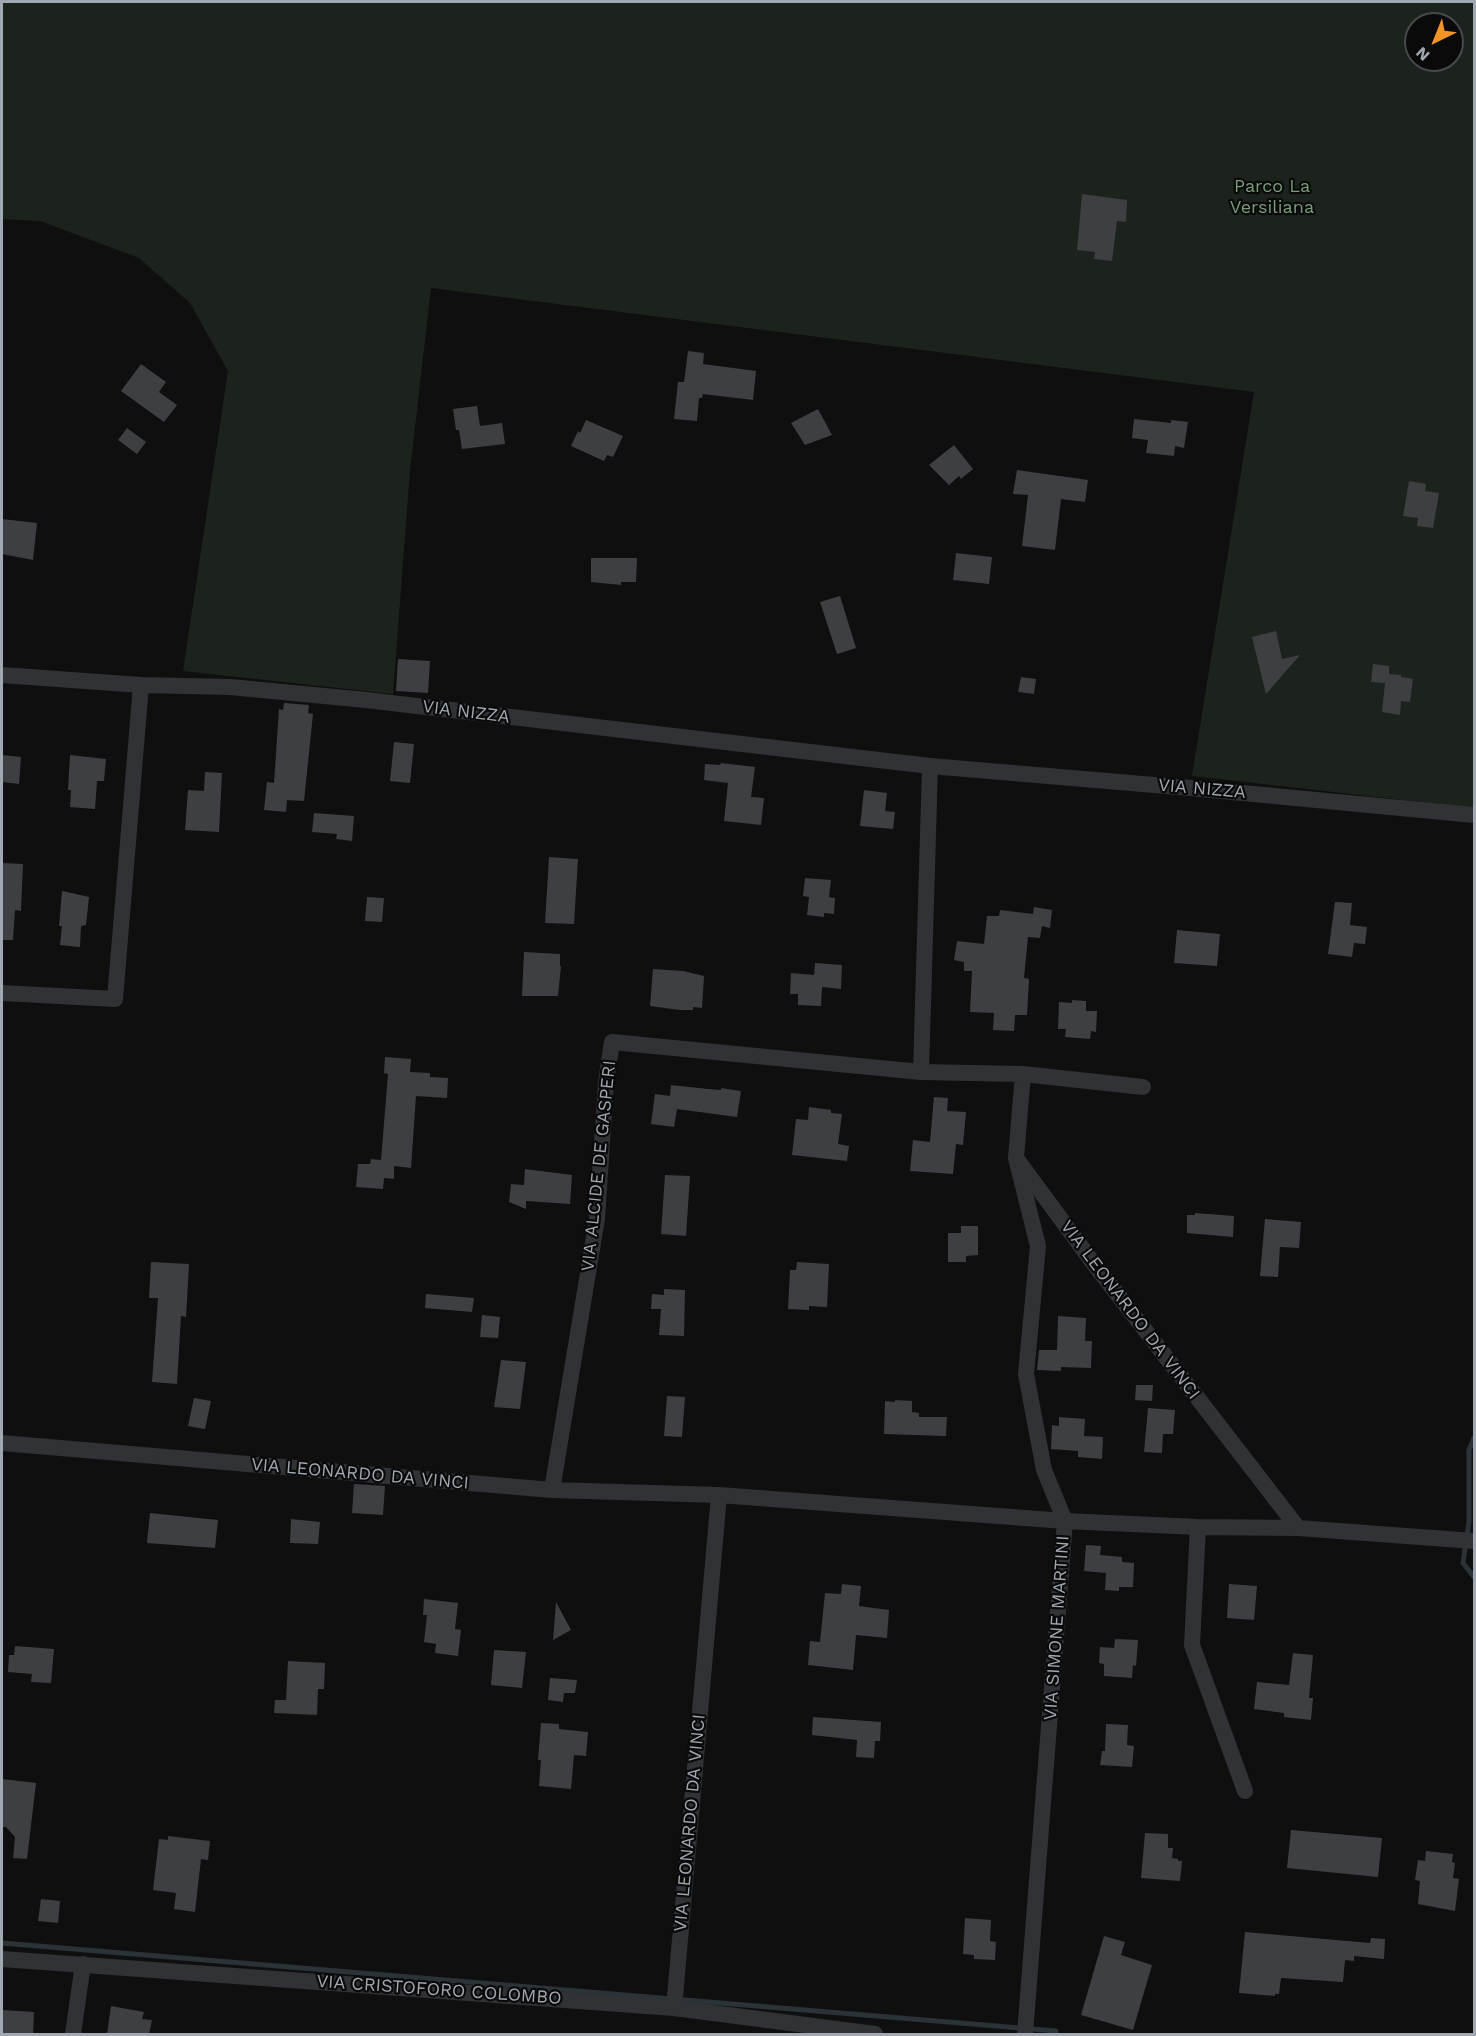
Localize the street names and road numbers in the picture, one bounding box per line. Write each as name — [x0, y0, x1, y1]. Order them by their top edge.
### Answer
street label: VIA NIZZA — [421, 696, 511, 728]
street label: VIA NIZZA — [1157, 774, 1247, 804]
street label: VIA ALCIDE DE GASPERI — [577, 1059, 621, 1273]
street label: VIA LEONARDO DA VINCI — [1056, 1216, 1204, 1404]
street label: VIA LEONARDO DA VINCI — [250, 1454, 470, 1494]
street label: VIA SIMONE MARTINI — [1040, 1535, 1074, 1721]
street label: VIA LEONARDO DA VINCI — [670, 1713, 710, 1933]
street label: VIA CRISTOFORO COLOMBO — [316, 1971, 562, 2009]

